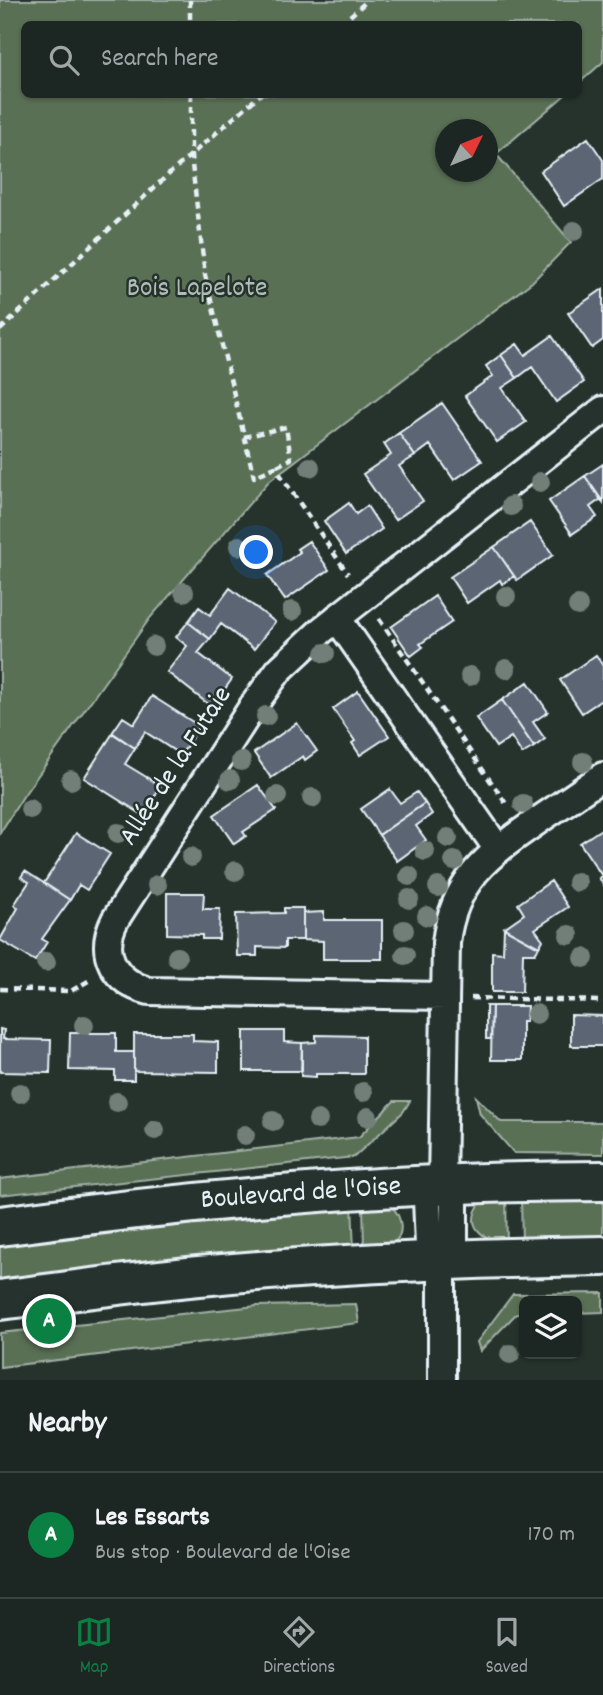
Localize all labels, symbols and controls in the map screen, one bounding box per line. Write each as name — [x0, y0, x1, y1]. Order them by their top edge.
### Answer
search box — [21, 21, 582, 98]
icon: search — [45, 41, 83, 79]
text: Search here — [101, 41, 219, 78]
north arrow — [435, 119, 498, 182]
park label: Bois Lapelote — [127, 270, 267, 310]
your location — [239, 535, 273, 569]
street label: Allée de la Futaie — [110, 679, 244, 855]
street label: Boulevard de l'Oise — [199, 1168, 403, 1222]
pin: A — [26, 1295, 72, 1347]
map controls — [519, 1296, 582, 1359]
button: layers — [519, 1296, 582, 1359]
text: Nearby — [28, 1404, 106, 1447]
text: Les Essarts — [95, 1500, 210, 1537]
text: A — [45, 1519, 57, 1552]
text: 170 m — [528, 1519, 575, 1552]
text: Bus stop · Boulevard de l'Oise — [95, 1537, 351, 1570]
tab: Map — [75, 1613, 113, 1682]
tab: Directions — [263, 1613, 335, 1682]
tab: Saved — [485, 1613, 528, 1682]

